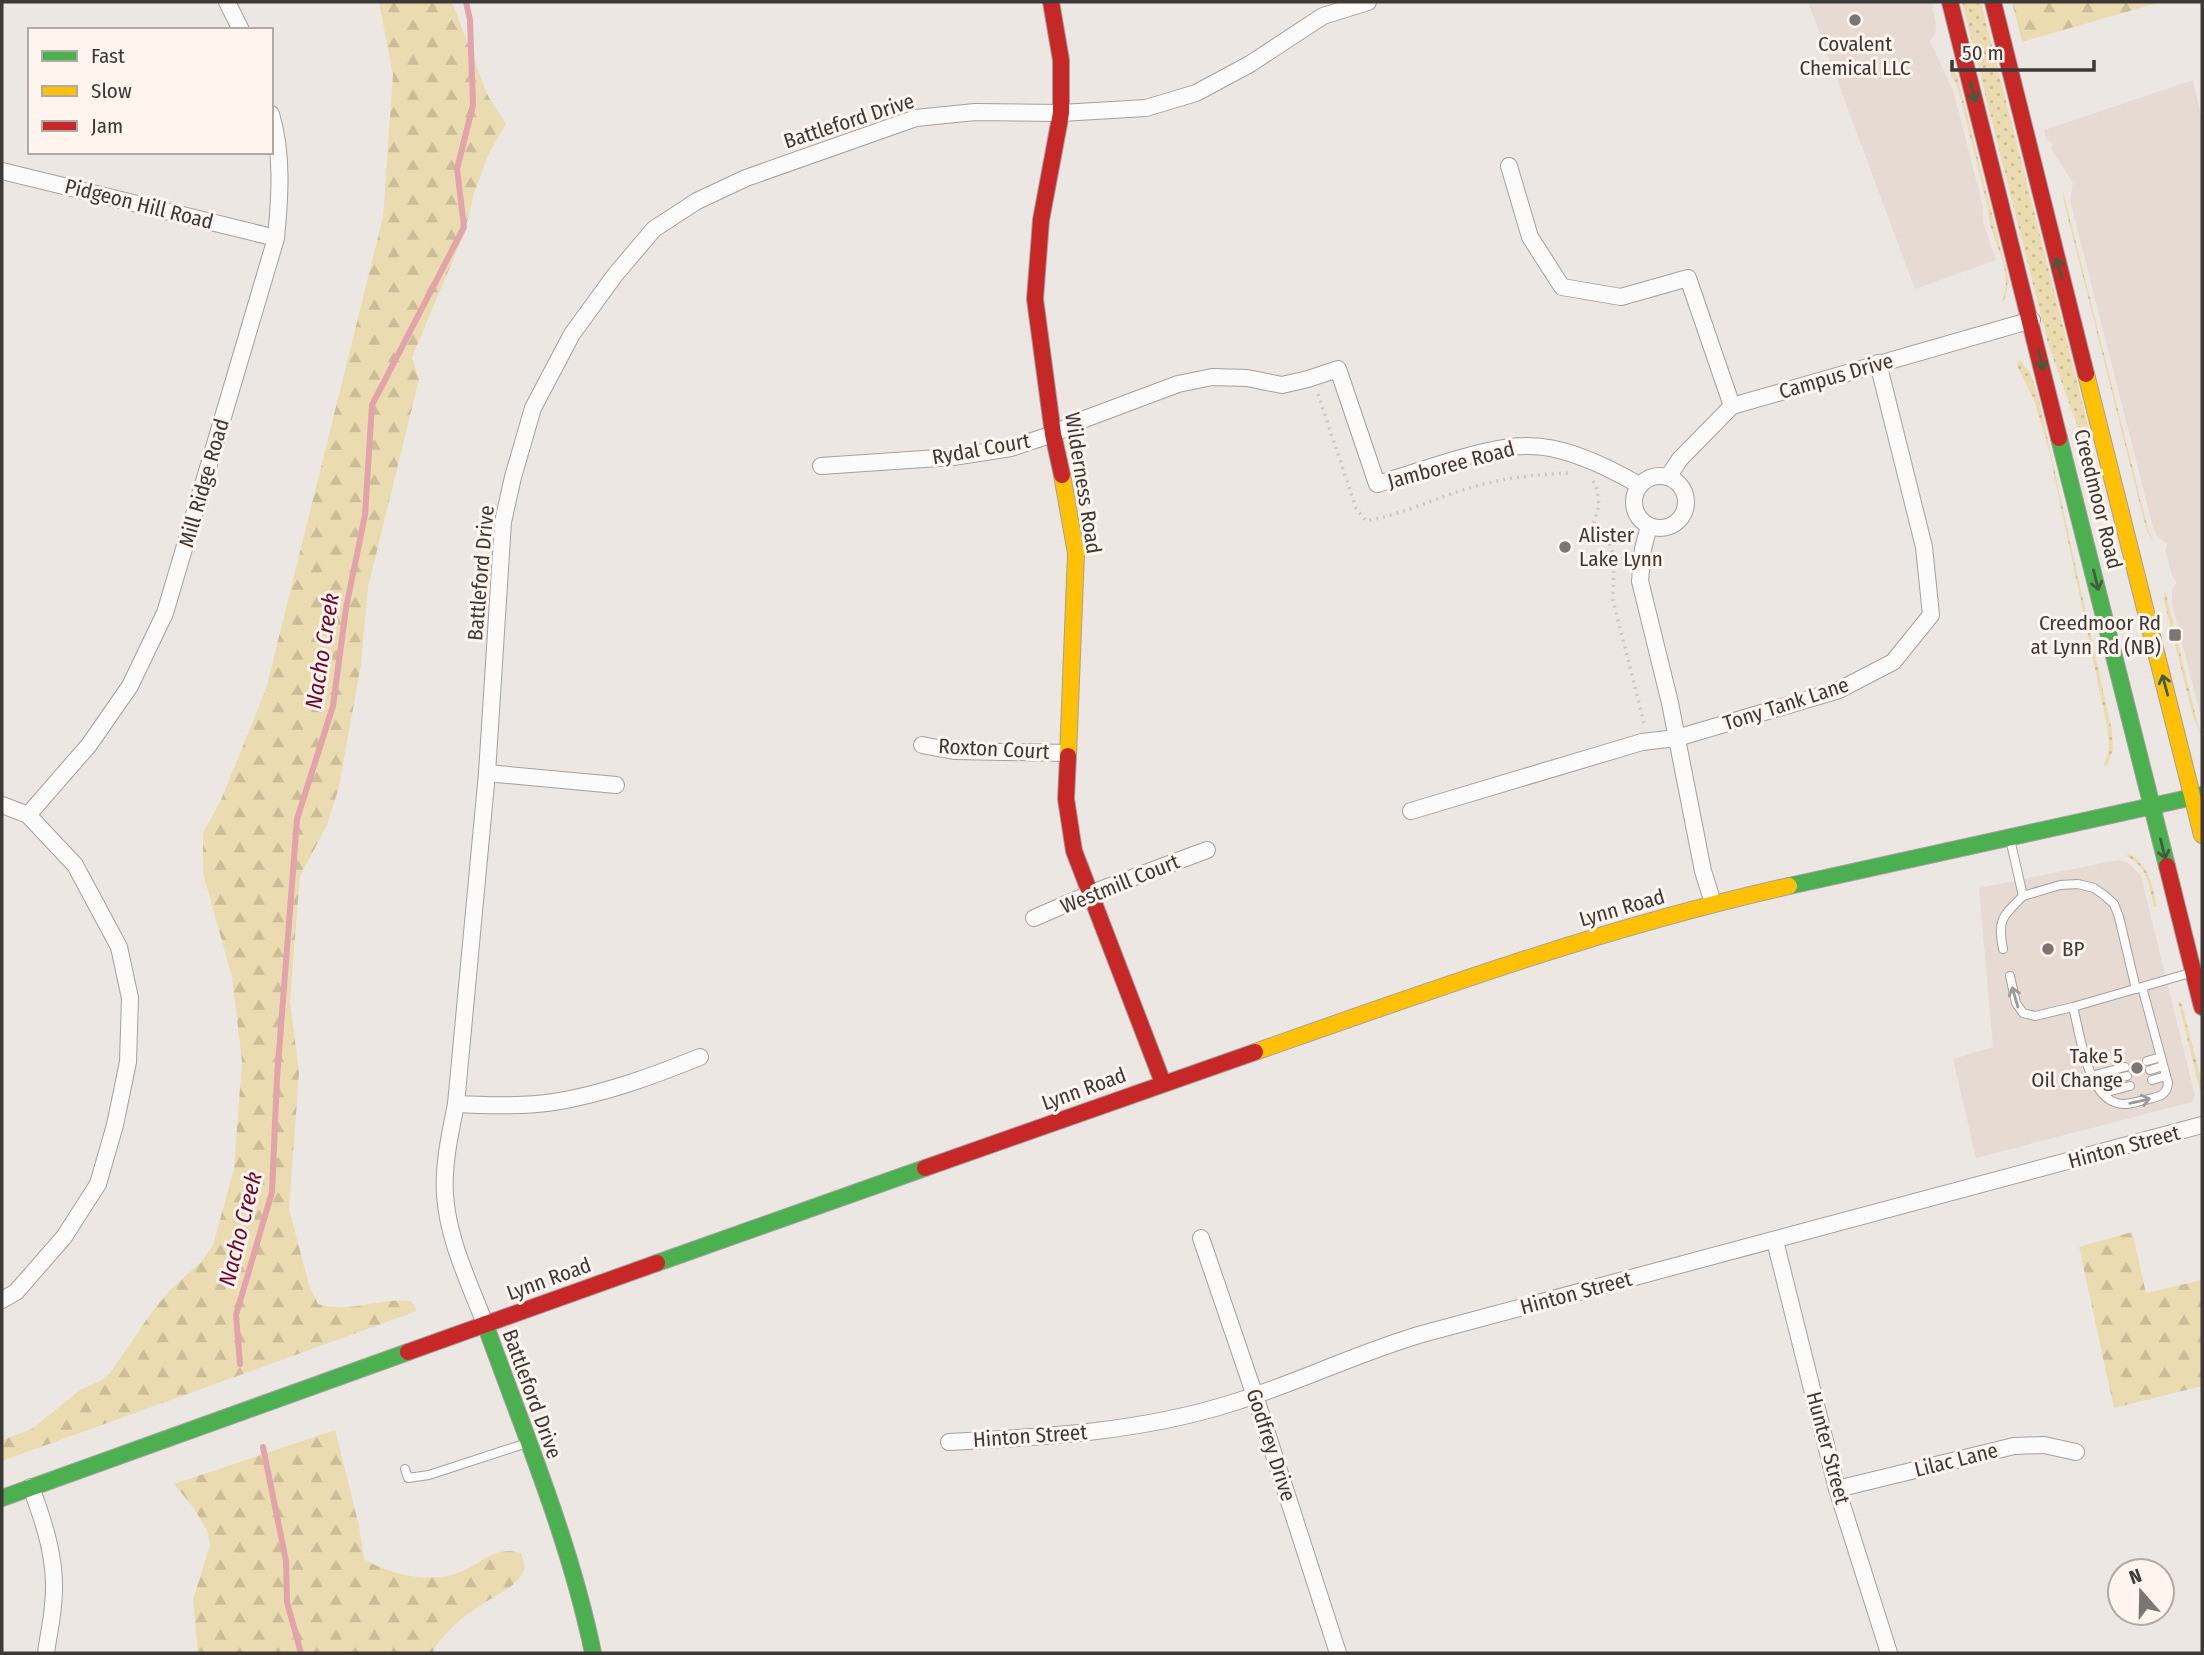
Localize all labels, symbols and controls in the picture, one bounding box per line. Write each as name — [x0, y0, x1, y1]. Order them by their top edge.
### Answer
marker: Covalent Chemical LLC — [1847, 12, 1863, 28]
legend — [28, 28, 273, 154]
scale bar — [1952, 28, 2094, 72]
place label: Covalent Chemical LLC — [1799, 31, 1911, 81]
text: 50 m — [1962, 40, 2004, 66]
text: Fast — [91, 43, 125, 69]
text: Slow — [91, 78, 132, 104]
one-way arrow — [1967, 80, 1980, 102]
street label: Battleford Drive — [780, 88, 918, 154]
text: Jam — [91, 113, 123, 139]
street label: Pidgeon Hill Road — [62, 173, 216, 235]
one-way arrow — [2052, 257, 2065, 280]
street label: Campus Drive — [1776, 347, 1896, 405]
one-way arrow — [2035, 348, 2048, 370]
street label: Wilderness Road — [1059, 410, 1107, 556]
street label: Mill Ridge Road — [173, 416, 235, 550]
street label: Creedmoor Road — [2068, 426, 2128, 572]
street label: Rydal Court — [930, 428, 1032, 470]
street label: Jamboree Road — [1385, 436, 1517, 494]
street label: Battleford Drive — [462, 504, 500, 642]
place label: Alister Lake Lynn — [1579, 522, 1663, 572]
marker: Alister Lake Lynn — [1557, 539, 1573, 555]
one-way arrow — [2090, 568, 2103, 591]
water label: Nacho Creek — [299, 591, 345, 711]
place label: Creedmoor Rd at Lynn Rd (NB) — [2031, 610, 2161, 660]
marker: Creedmoor Rd at Lynn Rd (NB) — [2167, 627, 2183, 643]
street label: Tony Tank Lane — [1720, 671, 1852, 737]
one-way arrow — [2158, 674, 2171, 696]
street label: Roxton Court — [938, 733, 1050, 765]
one-way arrow — [2156, 837, 2170, 860]
street label: Westmill Court — [1057, 848, 1183, 920]
street label: Lynn Road — [1576, 883, 1668, 933]
place label: BP — [2062, 936, 2084, 962]
marker: BP — [2040, 941, 2056, 957]
one-way arrow — [2008, 986, 2021, 1008]
place label: Take 5 Oil Change — [2031, 1043, 2123, 1093]
marker: Take 5 Oil Change — [2129, 1060, 2145, 1076]
street label: Lynn Road — [1038, 1062, 1130, 1116]
one-way arrow — [2128, 1094, 2151, 1107]
street label: Hinton Street — [2065, 1120, 2183, 1174]
water label: Nacho Creek — [212, 1169, 268, 1289]
street label: Lynn Road — [503, 1252, 595, 1306]
street label: Hinton Street — [1517, 1266, 1635, 1320]
street label: Battleford Drive — [497, 1326, 567, 1462]
street label: Godfrey Drive — [1241, 1386, 1301, 1504]
street label: Hunter Street — [1800, 1389, 1856, 1507]
street label: Hinton Street — [972, 1419, 1088, 1453]
street label: Lilac Lane — [1912, 1437, 2000, 1483]
north arrow — [2106, 1557, 2176, 1627]
text: N — [2126, 1564, 2145, 1589]

